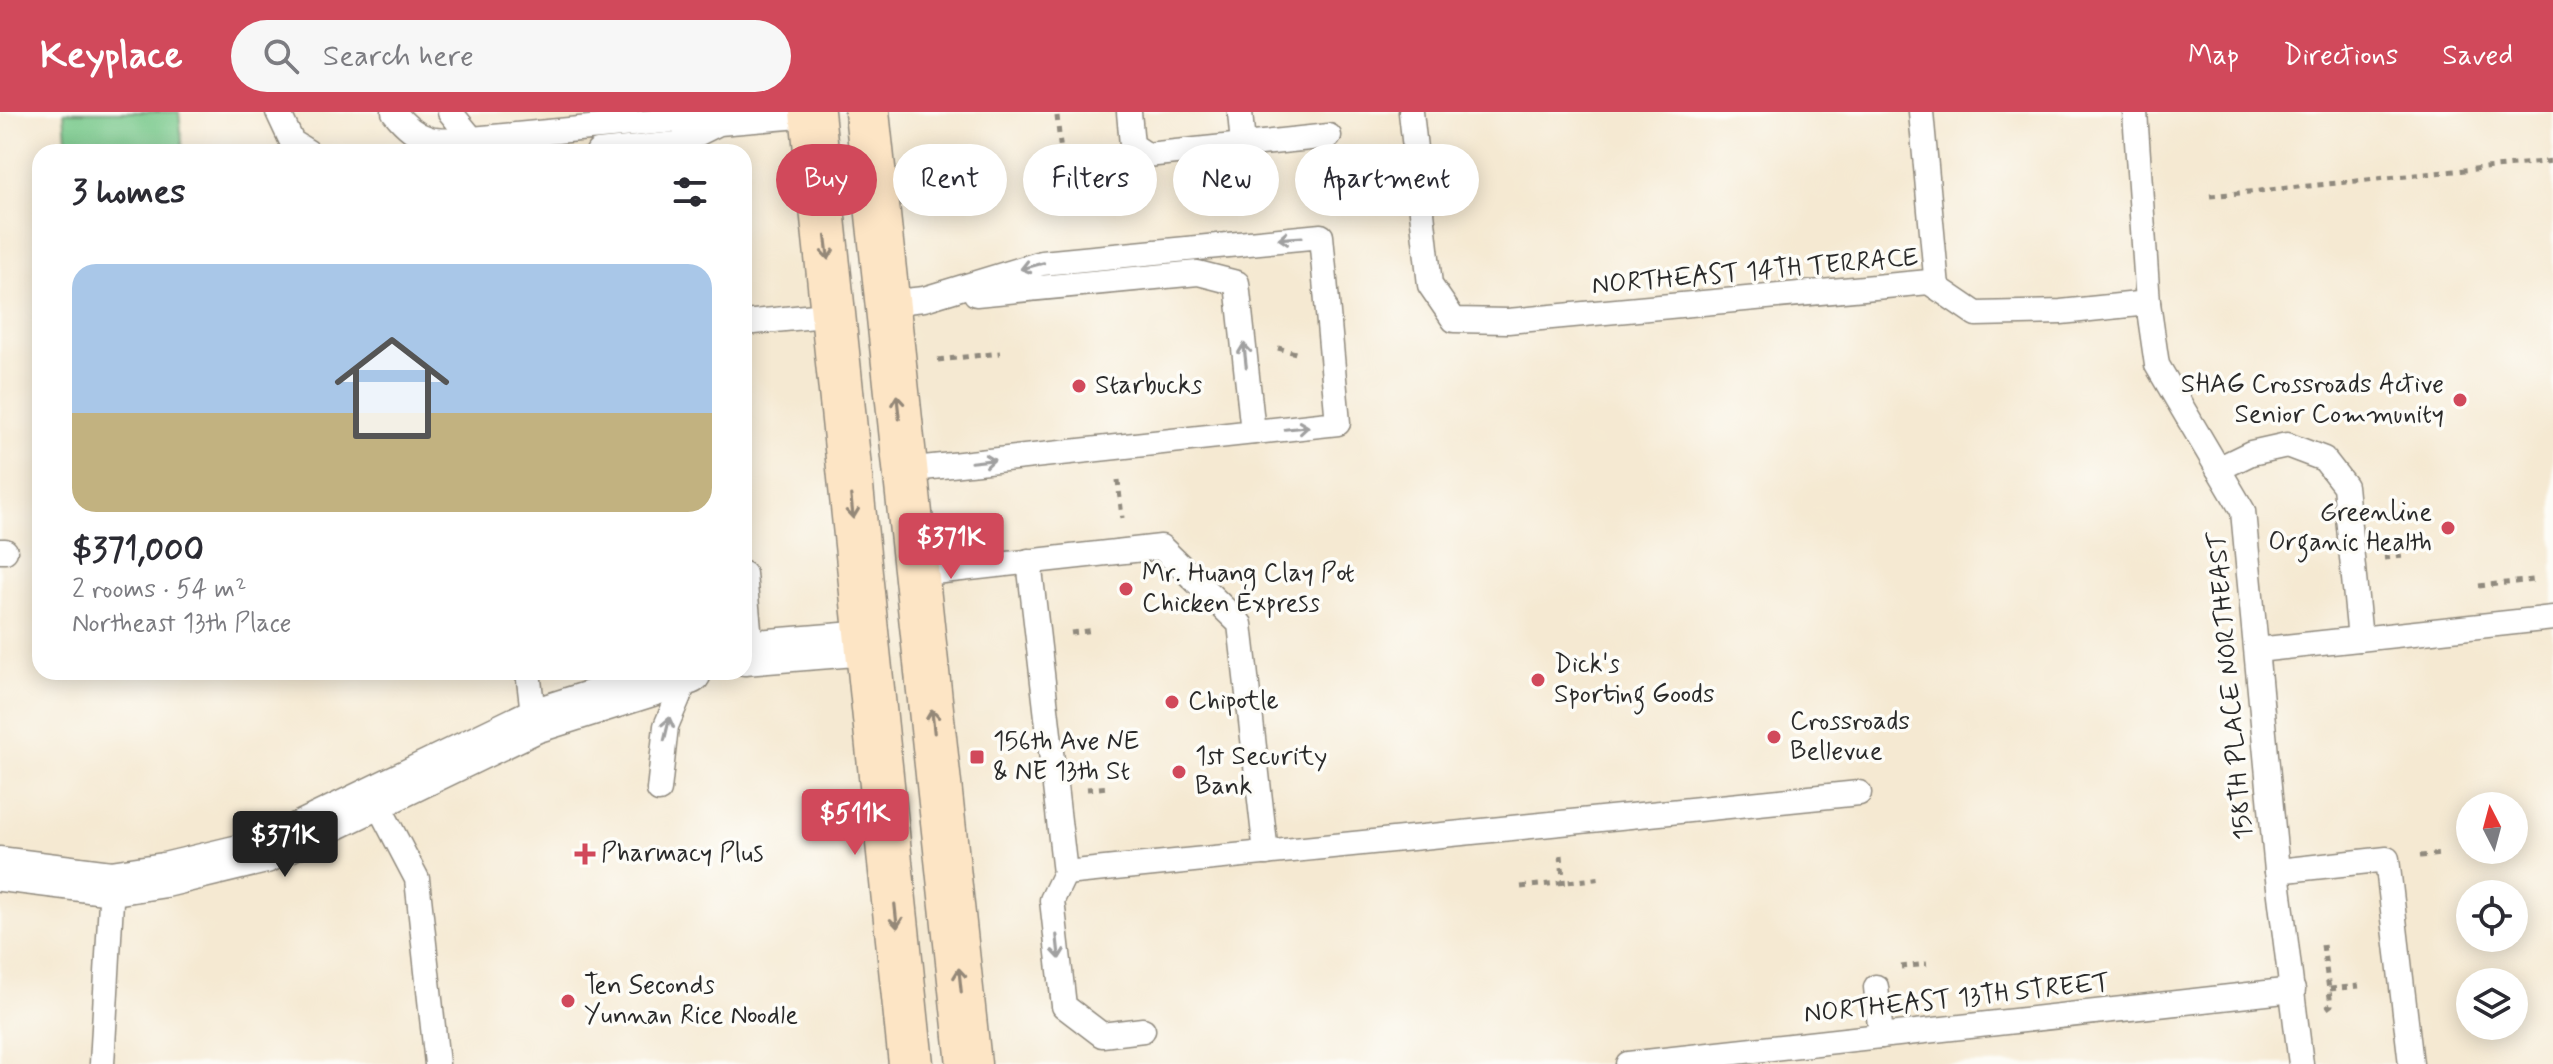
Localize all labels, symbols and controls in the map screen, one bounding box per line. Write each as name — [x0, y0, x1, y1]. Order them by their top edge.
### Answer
search box — [231, 20, 791, 92]
text: Keyplace — [40, 32, 183, 81]
icon: search — [259, 34, 303, 78]
text: Search here — [323, 37, 474, 76]
text: Map — [2188, 38, 2239, 75]
text: Directions — [2283, 38, 2398, 75]
text: Saved — [2442, 38, 2513, 75]
chip: Buy — [776, 144, 877, 216]
chip: Rent — [893, 144, 1007, 216]
chip: Filters — [1023, 144, 1157, 216]
chip: New — [1173, 144, 1279, 216]
chip: Apartment — [1295, 144, 1479, 216]
text: 3 homes — [72, 170, 185, 215]
icon: filters — [668, 170, 712, 214]
one-way arrow — [1277, 231, 1304, 246]
one-way arrow — [820, 235, 835, 260]
street label: NORTHEAST 14TH TERRACE — [1590, 241, 1920, 303]
one-way arrow — [1020, 259, 1046, 274]
icon: home — [320, 316, 464, 460]
one-way arrow — [1237, 342, 1252, 369]
place label: SHAG Crossroads Active Senior Community — [2181, 368, 2444, 432]
place label: Starbucks — [1095, 369, 1202, 403]
marker: Starbucks — [1070, 377, 1088, 395]
marker: SHAG Crossroads Active Senior Community — [2451, 391, 2469, 409]
one-way arrow — [891, 394, 906, 421]
one-way arrow — [1283, 420, 1310, 435]
one-way arrow — [969, 454, 996, 469]
one-way arrow — [845, 494, 860, 519]
place label: Greenline Organic Health — [2268, 496, 2432, 563]
pin: $371K — [895, 513, 1007, 581]
marker: Greenline Organic Health — [2439, 519, 2457, 537]
text: $371K — [917, 522, 985, 556]
text: $371,000 — [72, 528, 204, 573]
street label: 158TH PLACE NORTHEAST — [2200, 529, 2261, 841]
place label: Mr. Huang Clay Pot Chicken Express — [1142, 557, 1355, 621]
text: 2 rooms · 54 m² — [72, 573, 247, 607]
marker: Mr. Huang Clay Pot Chicken Express — [1117, 580, 1135, 598]
text: Northeast 13th Place — [72, 607, 292, 641]
place label: Dick's Sporting Goods — [1554, 648, 1715, 715]
marker: Dick's Sporting Goods — [1529, 671, 1547, 689]
place label: Chipotle — [1188, 685, 1279, 719]
marker: Chipotle — [1163, 693, 1181, 711]
place label: Crossroads Bellevue — [1790, 705, 1910, 769]
one-way arrow — [925, 708, 940, 735]
one-way arrow — [660, 717, 675, 743]
place label: 156th Ave NE & NE 13th St — [993, 725, 1139, 789]
marker: Crossroads Bellevue — [1765, 728, 1783, 746]
place label: 1st Security Bank — [1195, 740, 1327, 804]
marker: 156th Ave NE & NE 13th St — [968, 748, 986, 766]
marker: 1st Security Bank — [1170, 763, 1188, 781]
pin: $511K — [799, 789, 911, 857]
north arrow — [2456, 792, 2528, 864]
map controls — [2456, 792, 2528, 1040]
text: $511K — [820, 798, 890, 832]
pin: $371K — [229, 811, 341, 879]
text: $371K — [251, 820, 319, 854]
place label: Pharmacy Plus — [601, 837, 764, 871]
marker: Pharmacy Plus — [576, 845, 594, 863]
button: locate — [2456, 880, 2528, 952]
one-way arrow — [888, 902, 903, 928]
one-way arrow — [1050, 933, 1065, 960]
street label: NORTHEAST 13TH STREET — [1802, 966, 2112, 1032]
one-way arrow — [953, 967, 968, 993]
button: layers — [2456, 968, 2528, 1040]
place label: Ten Seconds Yunnan Rice Noodle — [584, 969, 798, 1033]
marker: Ten Seconds Yunnan Rice Noodle — [559, 992, 577, 1010]

